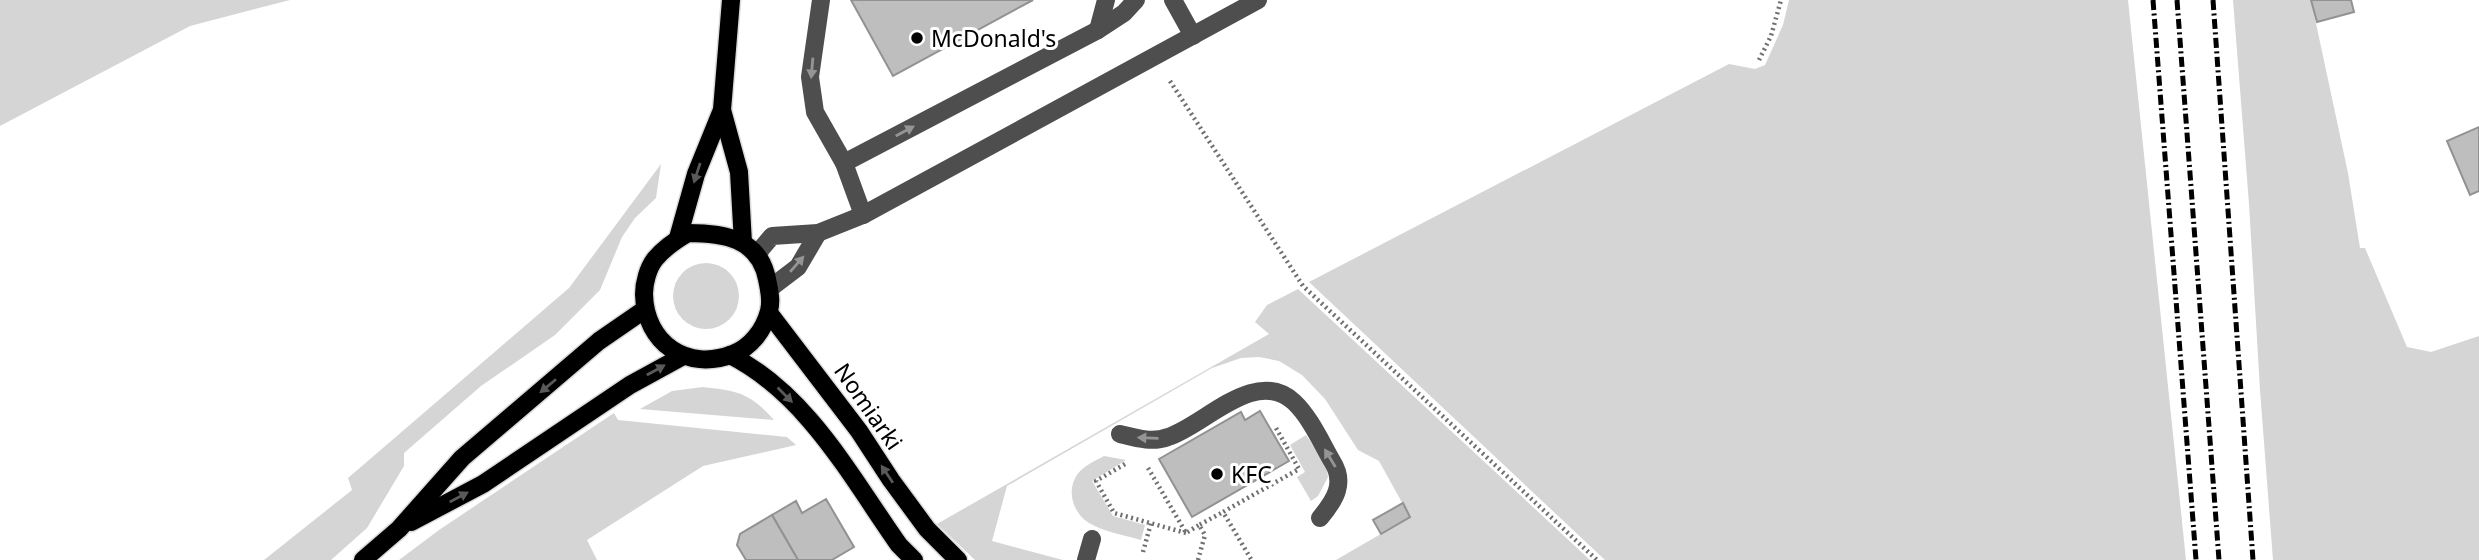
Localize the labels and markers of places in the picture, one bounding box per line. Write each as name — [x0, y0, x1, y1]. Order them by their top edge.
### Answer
place label: McDonald's — [931, 22, 1056, 54]
marker: McDonald's — [909, 30, 925, 46]
place label: KFC — [1231, 458, 1272, 490]
marker: KFC — [1209, 466, 1225, 482]

